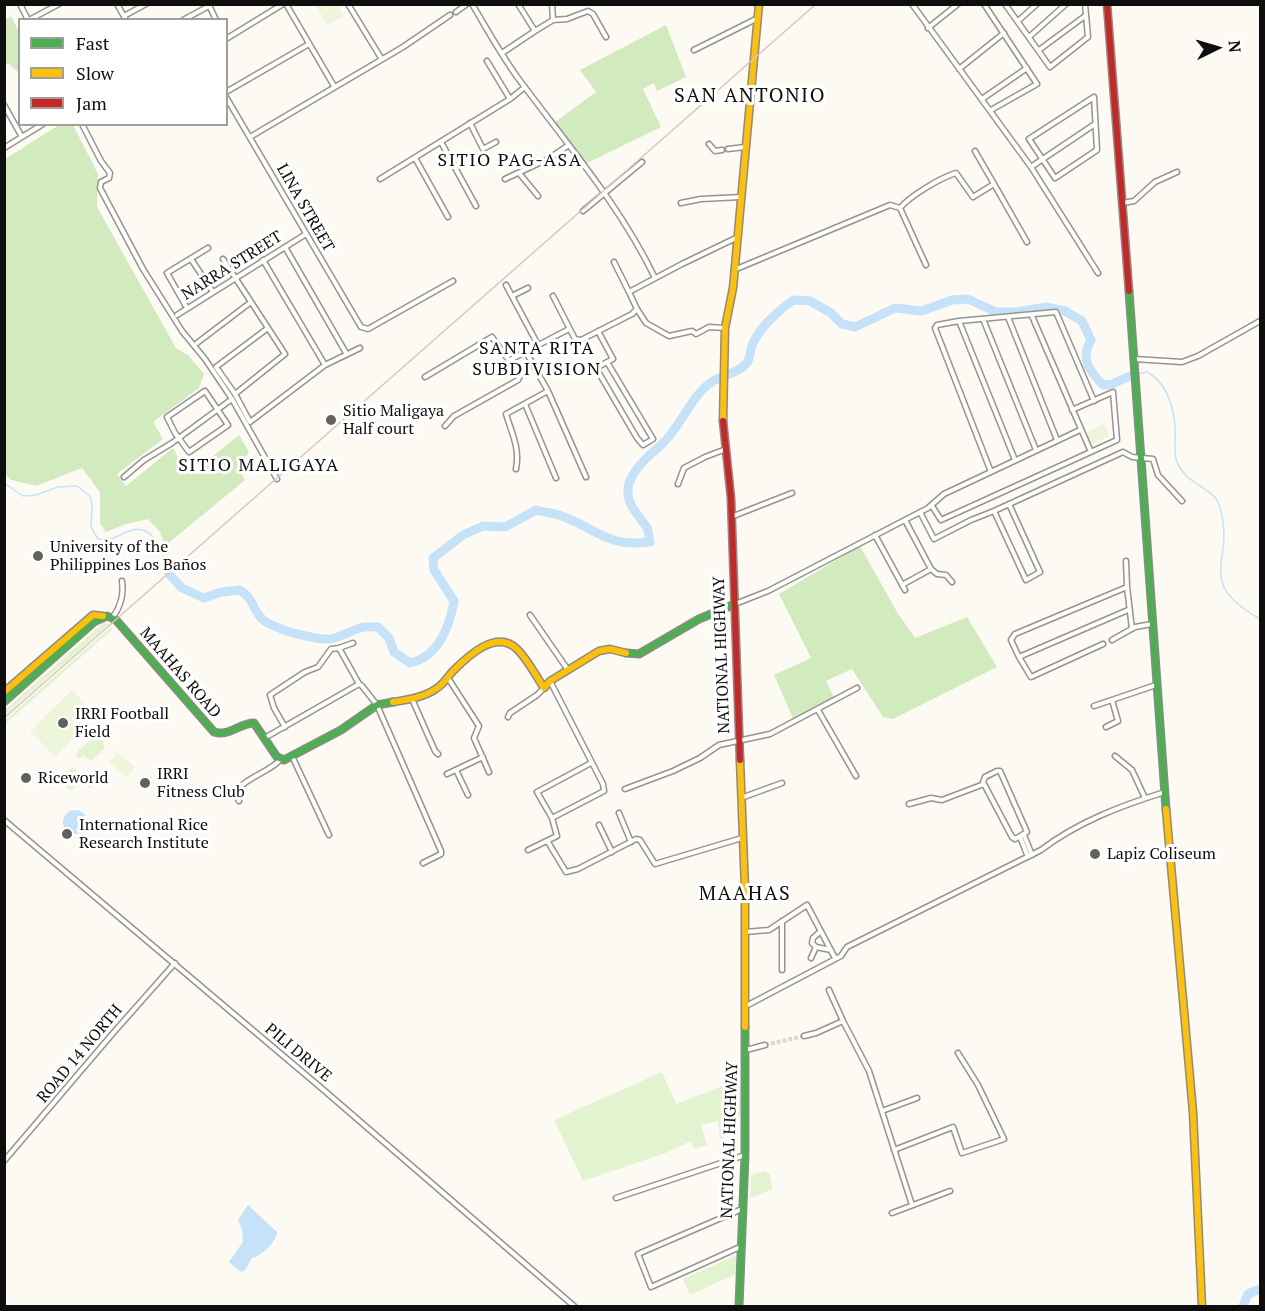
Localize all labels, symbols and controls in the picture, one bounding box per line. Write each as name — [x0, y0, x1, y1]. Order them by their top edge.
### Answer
legend — [18, 18, 228, 126]
north arrow — [1187, 18, 1247, 78]
text: Fast — [76, 31, 109, 55]
text: N — [1223, 39, 1246, 53]
text: Slow — [76, 61, 114, 85]
district label: SAN ANTONIO — [674, 84, 826, 108]
text: Jam — [76, 91, 107, 115]
district label: SITIO PAG-ASA — [438, 150, 582, 172]
street label: LINA STREET — [272, 161, 338, 255]
street label: NARRA STREET — [178, 227, 286, 305]
district label: SANTA RITA SUBDIVISION — [472, 338, 602, 380]
place label: Sitio Maligaya Half court — [343, 401, 444, 439]
marker: Sitio Maligaya Half court — [324, 413, 338, 427]
district label: SITIO MALIGAYA — [178, 455, 340, 477]
place label: University of the Philippines Los Baños — [50, 537, 206, 575]
marker: University of the Philippines Los Baños — [31, 549, 45, 563]
street label: NATIONAL HIGHWAY — [710, 576, 734, 734]
street label: MAAHAS ROAD — [135, 624, 225, 722]
place label: IRRI Football Field — [75, 704, 169, 742]
marker: IRRI Football Field — [56, 716, 70, 730]
place label: IRRI Fitness Club — [157, 764, 245, 802]
place label: Riceworld — [38, 768, 108, 788]
marker: Riceworld — [19, 771, 33, 785]
marker: IRRI Fitness Club — [138, 776, 152, 790]
place label: International Rice Research Institute — [79, 815, 209, 853]
marker: International Rice Research Institute — [60, 827, 74, 841]
place label: Lapiz Coliseum — [1107, 844, 1216, 864]
marker: Lapiz Coliseum — [1088, 847, 1102, 861]
district label: MAAHAS — [699, 882, 791, 906]
street label: ROAD 14 NORTH — [33, 1001, 127, 1107]
street label: PILI DRIVE — [261, 1020, 335, 1086]
street label: NATIONAL HIGHWAY — [718, 1061, 742, 1219]

